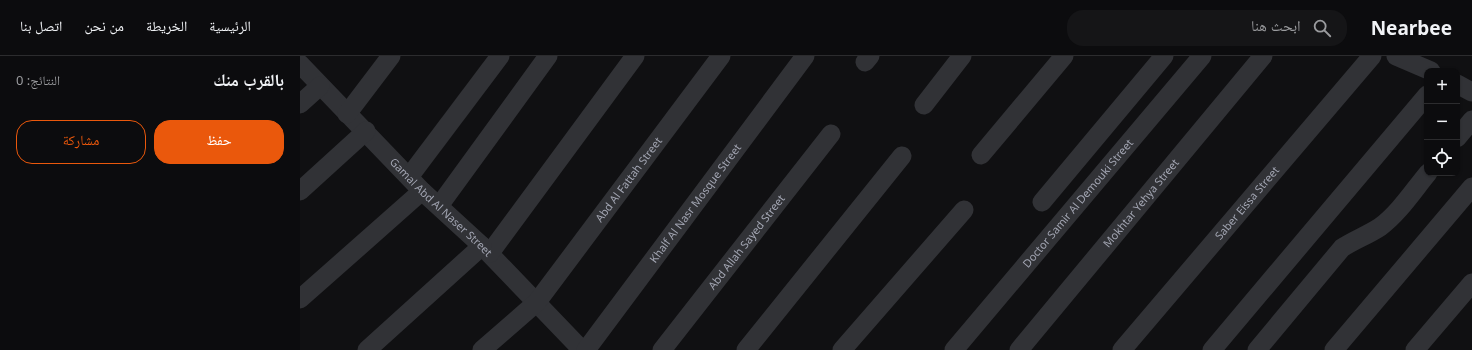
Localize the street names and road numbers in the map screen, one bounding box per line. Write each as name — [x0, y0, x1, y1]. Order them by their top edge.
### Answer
street label: Abd Al Fattah Street — [591, 134, 665, 225]
street label: Doctor Samir Al Demouki Street — [1019, 135, 1136, 270]
street label: Khalf Al Nasr Mosque Street — [646, 140, 744, 265]
street label: Gamal Abd Al Naser Street — [387, 154, 496, 259]
street label: Mokhtar Yehya Street — [1099, 155, 1182, 250]
street label: Saber Eissa Street — [1211, 163, 1282, 243]
street label: Abd Allah Sayed Street — [704, 191, 788, 292]

